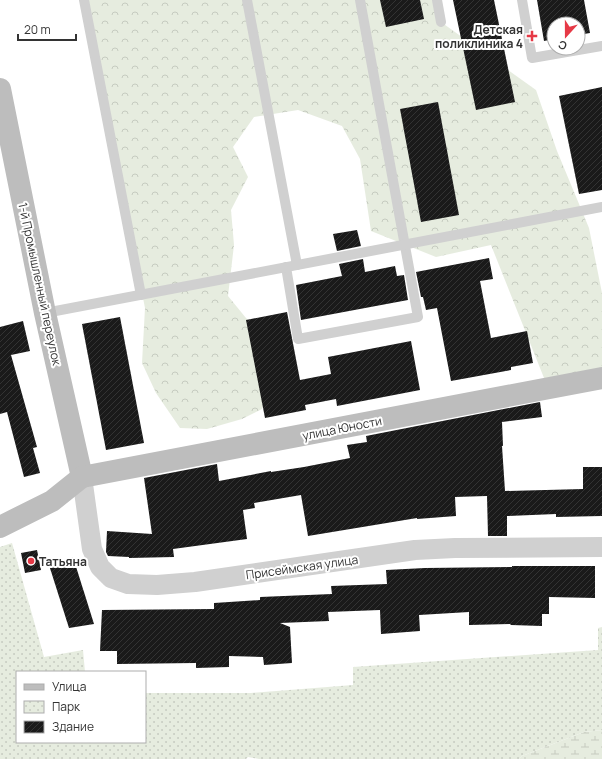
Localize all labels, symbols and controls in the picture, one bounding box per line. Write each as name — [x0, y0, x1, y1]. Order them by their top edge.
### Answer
scale bar — [18, 16, 76, 42]
north arrow — [546, 16, 586, 56]
text: 20 m — [24, 21, 51, 38]
place label: Детская поликлиника 4 — [435, 21, 523, 52]
marker: Детская поликлиника 4 — [526, 30, 538, 42]
text: С — [556, 37, 569, 54]
street label: 1-й Промышленный переулок — [14, 201, 66, 368]
street label: улица Юности — [301, 412, 383, 444]
street label: Присеймская улица — [245, 551, 359, 583]
place label: Татьяна — [39, 553, 87, 570]
marker: Татьяна — [26, 556, 36, 566]
legend — [16, 671, 146, 743]
text: Улица — [52, 678, 86, 695]
text: Парк — [52, 698, 81, 715]
text: Здание — [52, 718, 94, 735]

